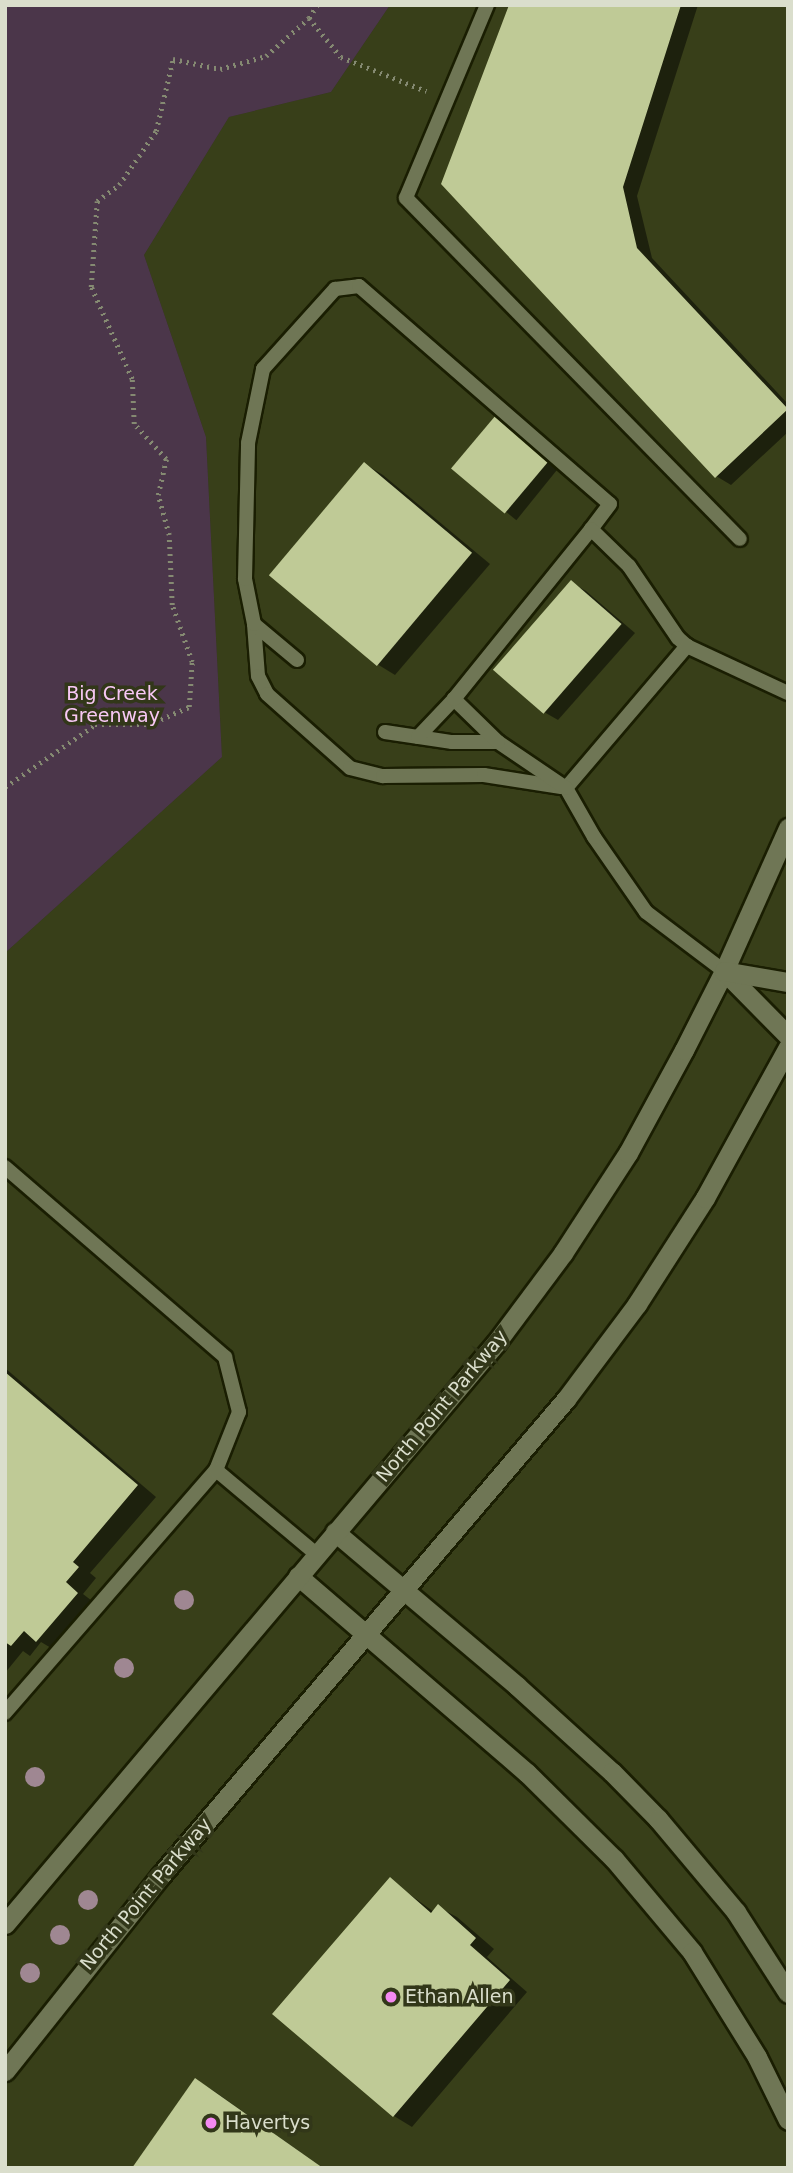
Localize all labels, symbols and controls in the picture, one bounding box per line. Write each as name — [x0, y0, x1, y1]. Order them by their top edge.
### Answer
park label: Big Creek Greenway — [64, 683, 160, 727]
street label: North Point Parkway — [372, 1325, 512, 1487]
street label: North Point Parkway — [76, 1813, 216, 1975]
place label: Ethan Allen — [405, 1986, 514, 2008]
marker: Ethan Allen — [383, 1989, 399, 2005]
place label: Havertys — [225, 2112, 310, 2134]
marker: Havertys — [203, 2115, 219, 2131]

